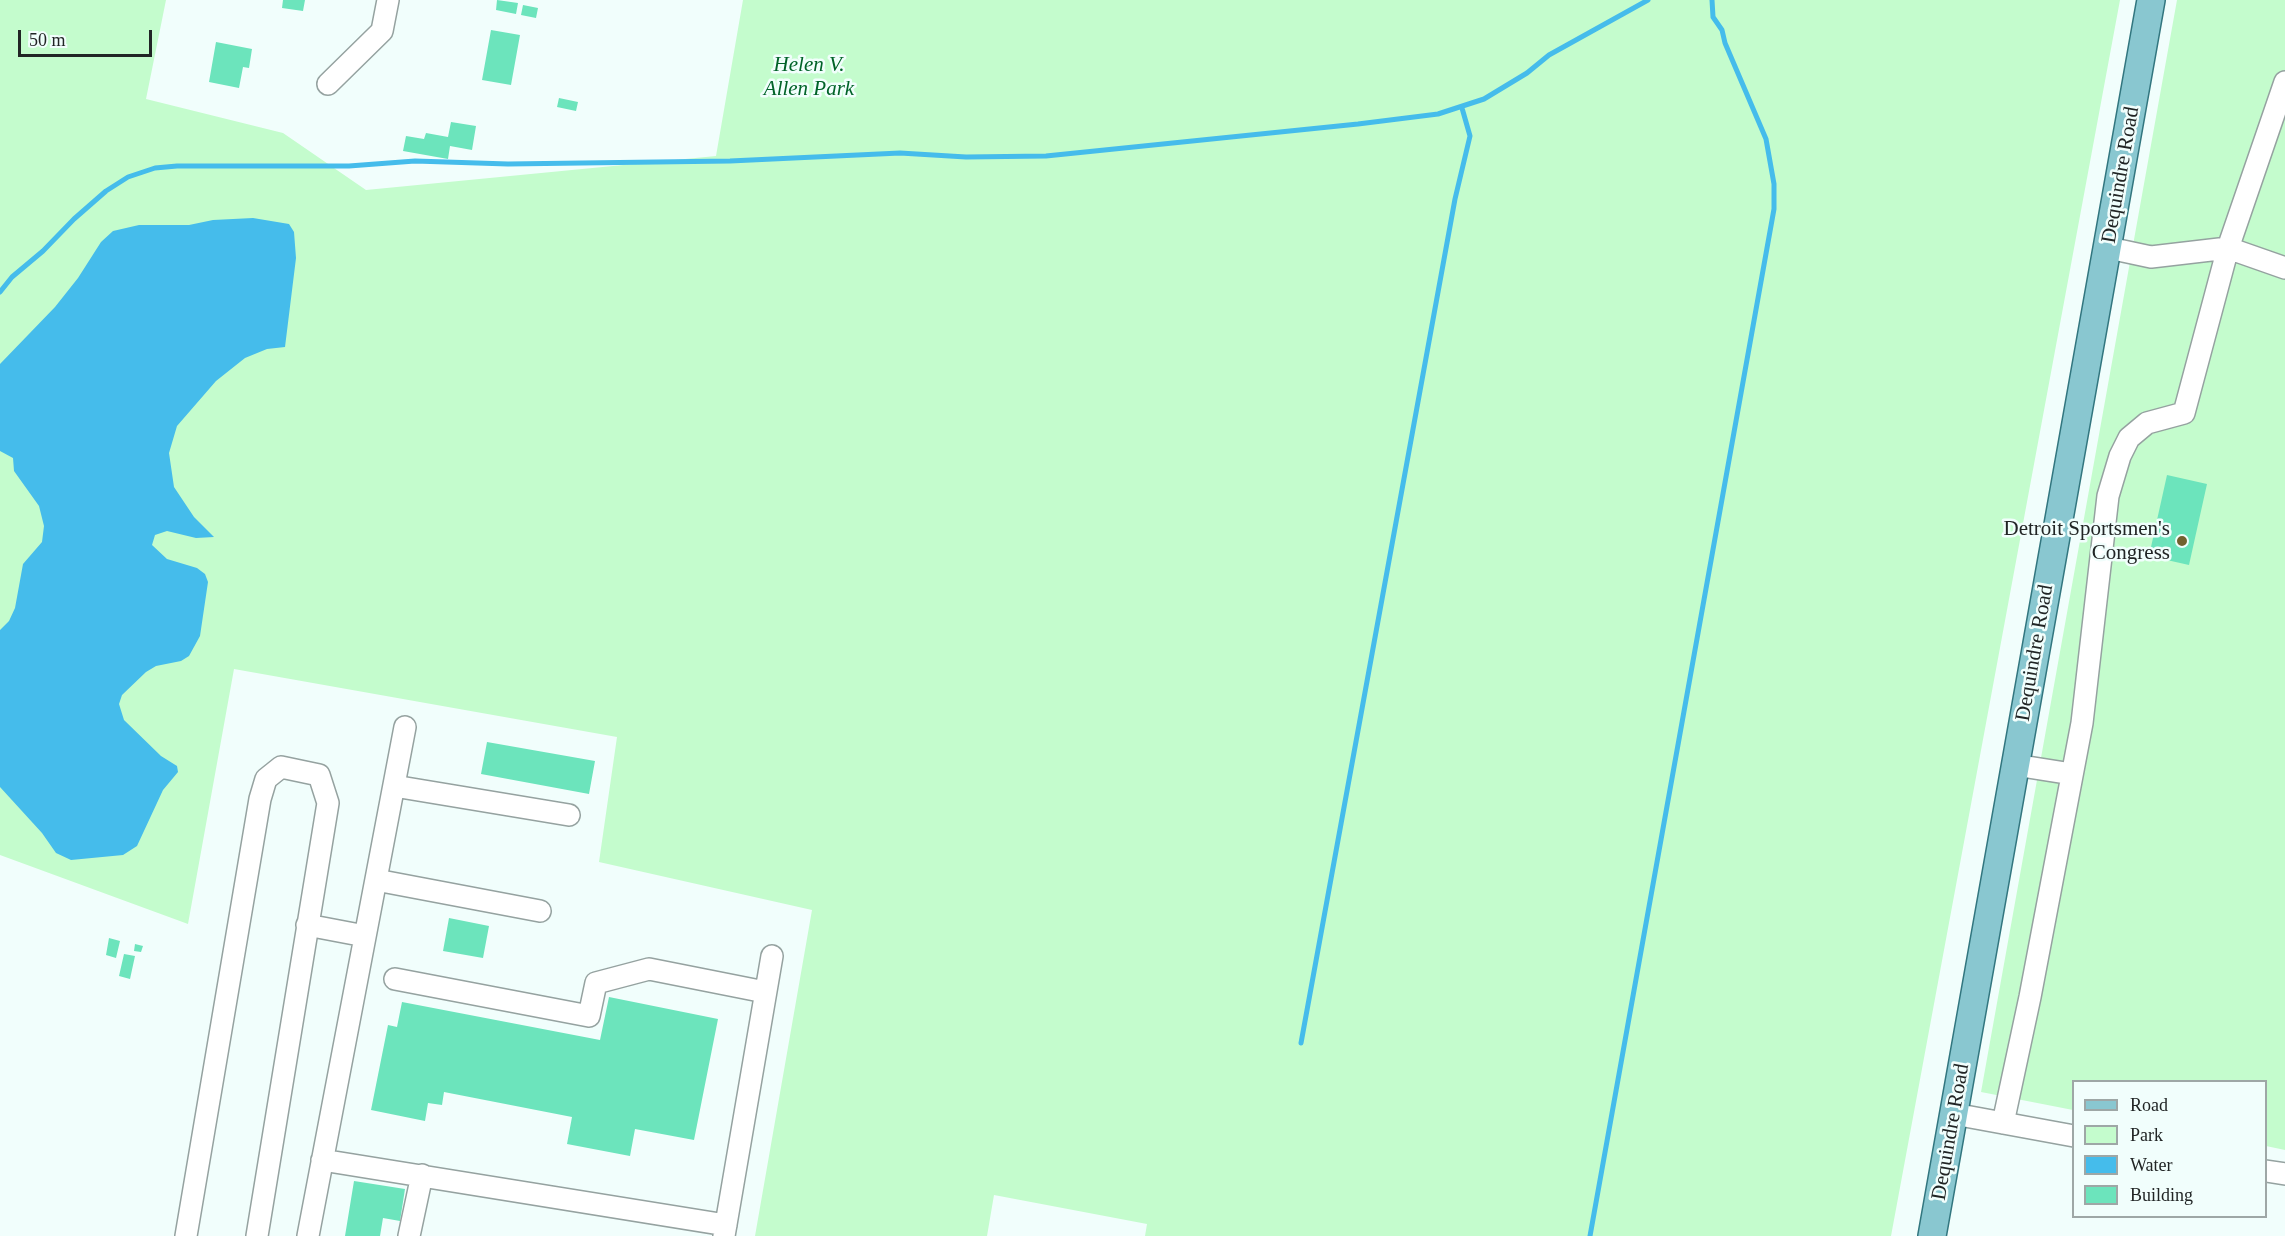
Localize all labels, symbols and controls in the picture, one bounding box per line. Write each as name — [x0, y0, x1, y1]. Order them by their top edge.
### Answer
scale bar — [21, 18, 154, 56]
text: 50 m — [29, 30, 66, 50]
park label: Helen V. Allen Park — [764, 52, 854, 102]
street label: Dequindre Road — [2097, 105, 2145, 245]
place label: Detroit Sportsmen's Congress — [2003, 516, 2170, 566]
marker: Detroit Sportsmen's Congress — [2175, 534, 2189, 548]
street label: Dequindre Road — [2011, 583, 2059, 723]
street label: Dequindre Road — [1927, 1062, 1975, 1202]
legend — [2072, 1080, 2267, 1218]
text: Road — [2130, 1095, 2168, 1115]
text: Park — [2130, 1125, 2163, 1145]
text: Water — [2130, 1155, 2173, 1175]
text: Building — [2130, 1185, 2193, 1205]

